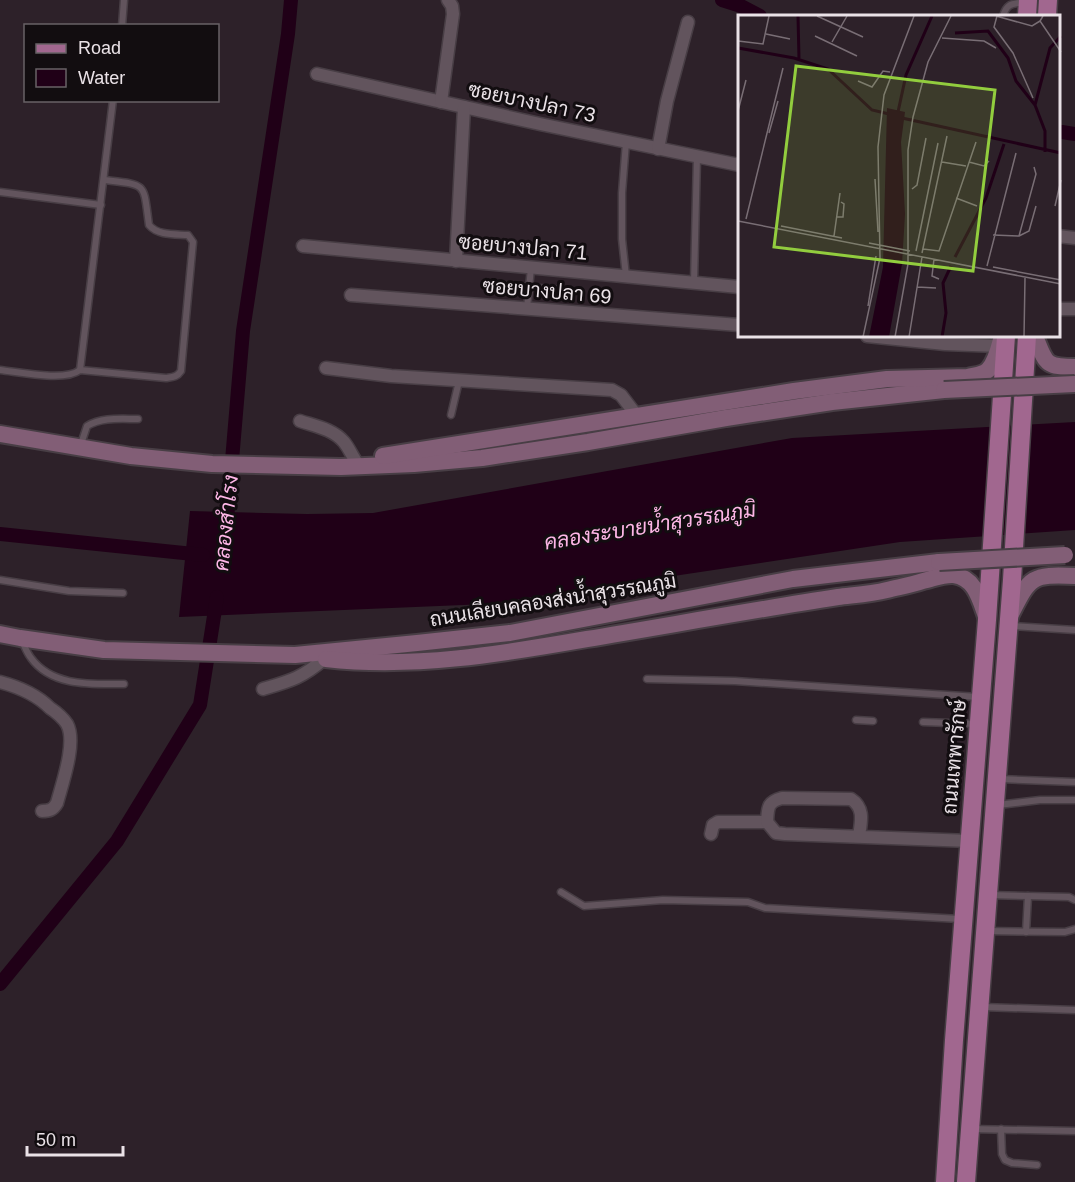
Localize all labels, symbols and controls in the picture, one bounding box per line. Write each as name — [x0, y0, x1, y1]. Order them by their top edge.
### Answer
inset map — [738, 15, 1060, 338]
legend — [24, 24, 219, 102]
text: Road — [78, 38, 121, 58]
text: Water — [78, 68, 125, 88]
street label: ซอยบางปลา 73 — [466, 78, 598, 126]
street label: ซอยบางปลา 71 — [458, 230, 588, 264]
street label: ซอยบางปลา 69 — [482, 274, 612, 308]
water label: คลองสำโรง — [208, 474, 242, 572]
water label: คลองระบายน้ำสุวรรณภูมิ — [542, 491, 759, 558]
street label: ถนนเลียบคลองส่งน้ำสุวรรณภูมิ — [427, 563, 678, 634]
street label: ถนนเทพารักษ์ — [935, 698, 970, 815]
scale bar — [27, 1119, 123, 1157]
text: 50 m — [36, 1130, 76, 1150]

